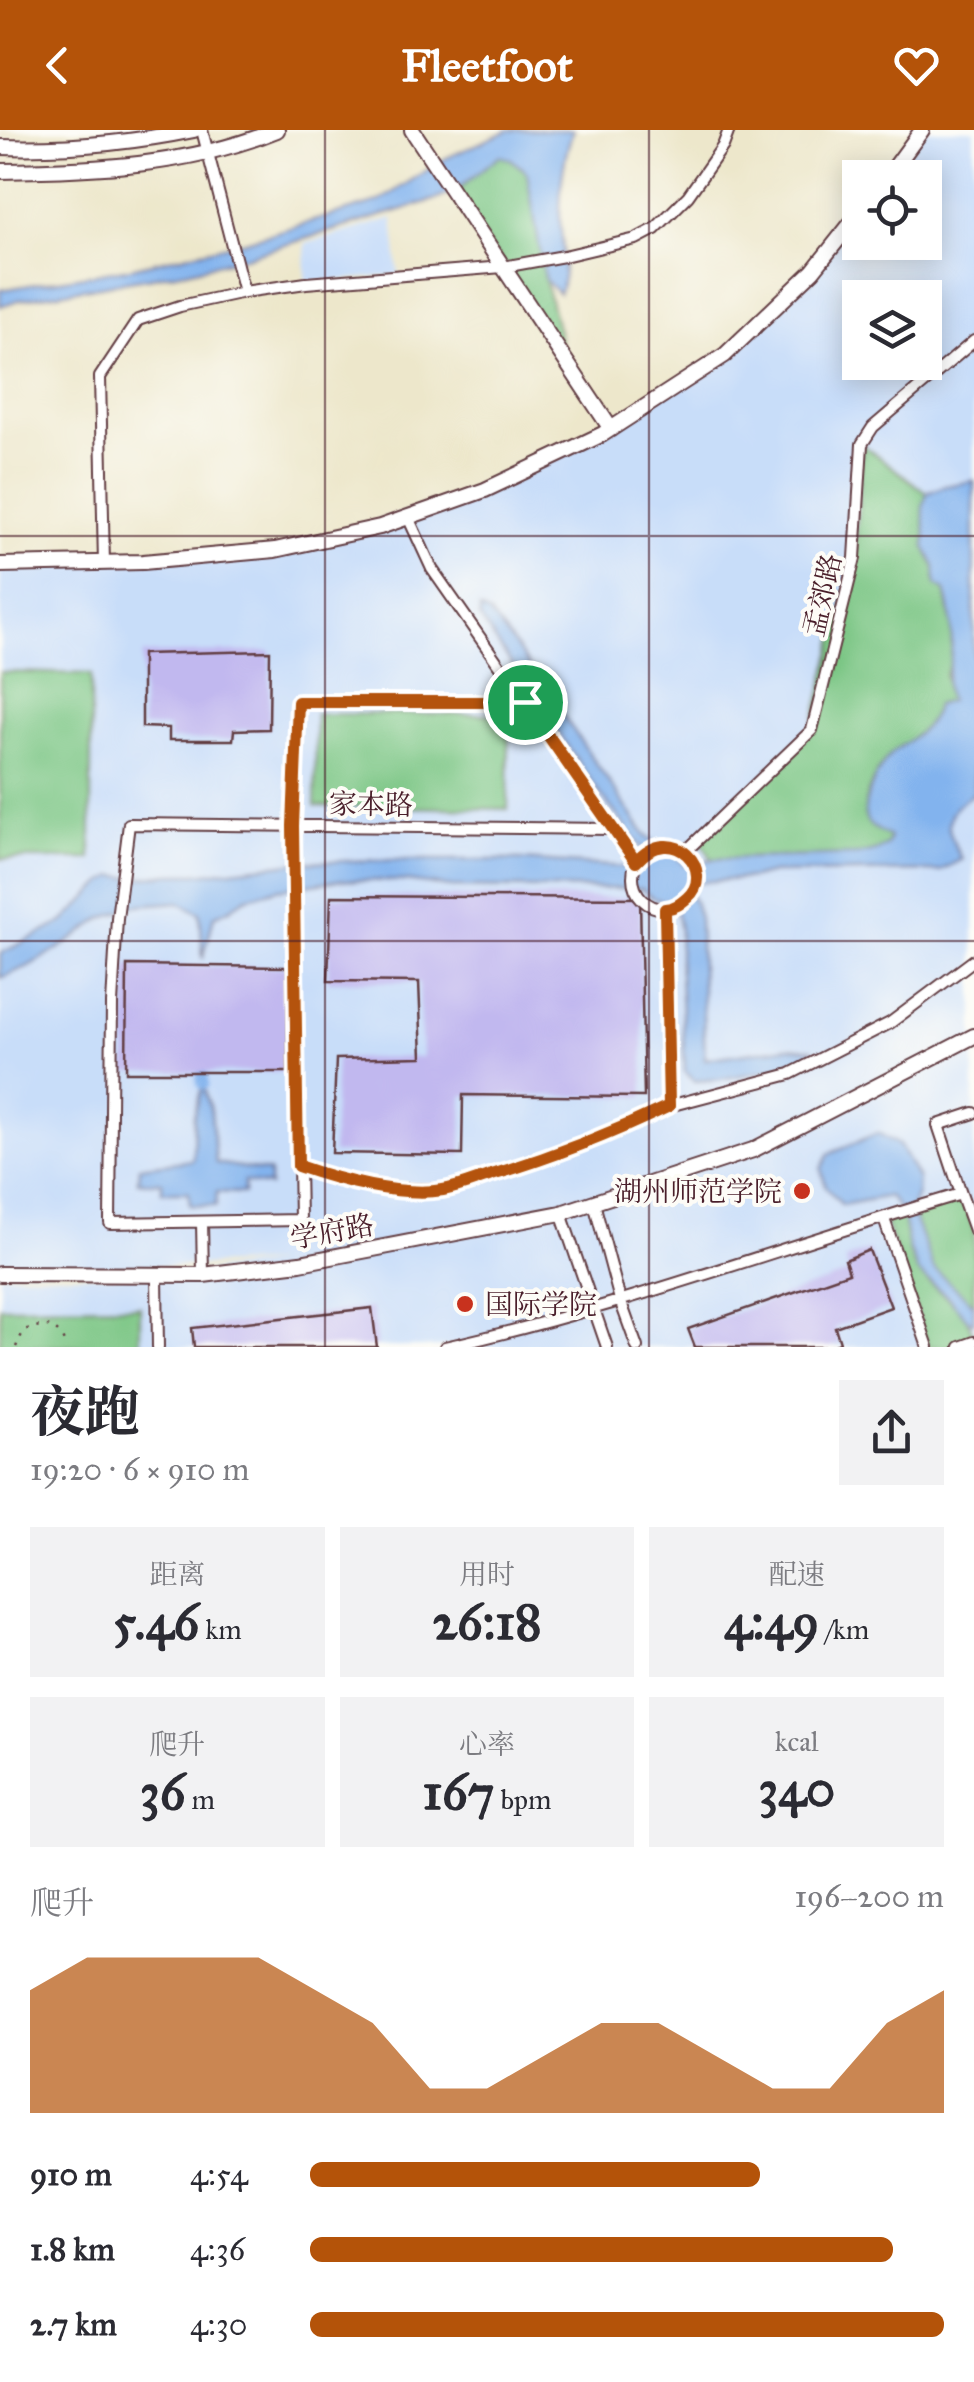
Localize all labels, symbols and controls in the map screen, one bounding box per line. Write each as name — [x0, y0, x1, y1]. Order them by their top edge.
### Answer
icon: back — [30, 38, 85, 93]
text: Fleetfoot — [401, 38, 573, 93]
icon: heart — [889, 38, 944, 93]
map controls — [842, 160, 942, 380]
button: locate — [842, 160, 942, 260]
button: layers — [842, 280, 942, 380]
street label: 孟郊路 — [796, 550, 849, 640]
pin — [483, 660, 568, 745]
icon: arrive — [498, 675, 553, 730]
street label: 家本路 — [329, 786, 413, 823]
place label: 湖州师范学院 — [614, 1174, 782, 1209]
marker: 湖州师范学院 — [791, 1180, 813, 1202]
street label: 学府路 — [288, 1207, 376, 1256]
place label: 国际学院 — [485, 1287, 597, 1322]
marker: 国际学院 — [454, 1293, 476, 1315]
text: 夜跑 — [30, 1379, 140, 1446]
button: share — [839, 1380, 944, 1485]
text: 19:20 · 6 × 910 m — [30, 1450, 249, 1489]
text: 距离 — [149, 1557, 205, 1592]
text: 用时 — [459, 1557, 515, 1592]
text: 配速 — [769, 1557, 825, 1592]
text: 5.46 — [113, 1592, 199, 1653]
text: 26:18 — [432, 1592, 542, 1653]
text: 4:49 — [724, 1592, 819, 1653]
text: km — [199, 1612, 242, 1647]
text: /km — [819, 1612, 869, 1647]
text: kcal — [775, 1724, 819, 1759]
text: 爬升 — [149, 1727, 205, 1762]
text: 心率 — [459, 1727, 515, 1762]
text: 340 — [758, 1759, 835, 1820]
text: 36 — [140, 1762, 185, 1823]
text: 167 — [422, 1762, 494, 1823]
text: m — [185, 1782, 215, 1817]
text: bpm — [494, 1782, 551, 1817]
text: 196–200 m — [794, 1877, 944, 1916]
text: 爬升 — [30, 1884, 94, 1923]
text: 910 m — [30, 2155, 112, 2194]
text: 4:54 — [190, 2155, 248, 2194]
text: 1.8 km — [30, 2230, 115, 2269]
text: 4:36 — [190, 2230, 245, 2269]
text: 2.7 km — [30, 2305, 117, 2344]
text: 4:30 — [190, 2305, 247, 2344]

